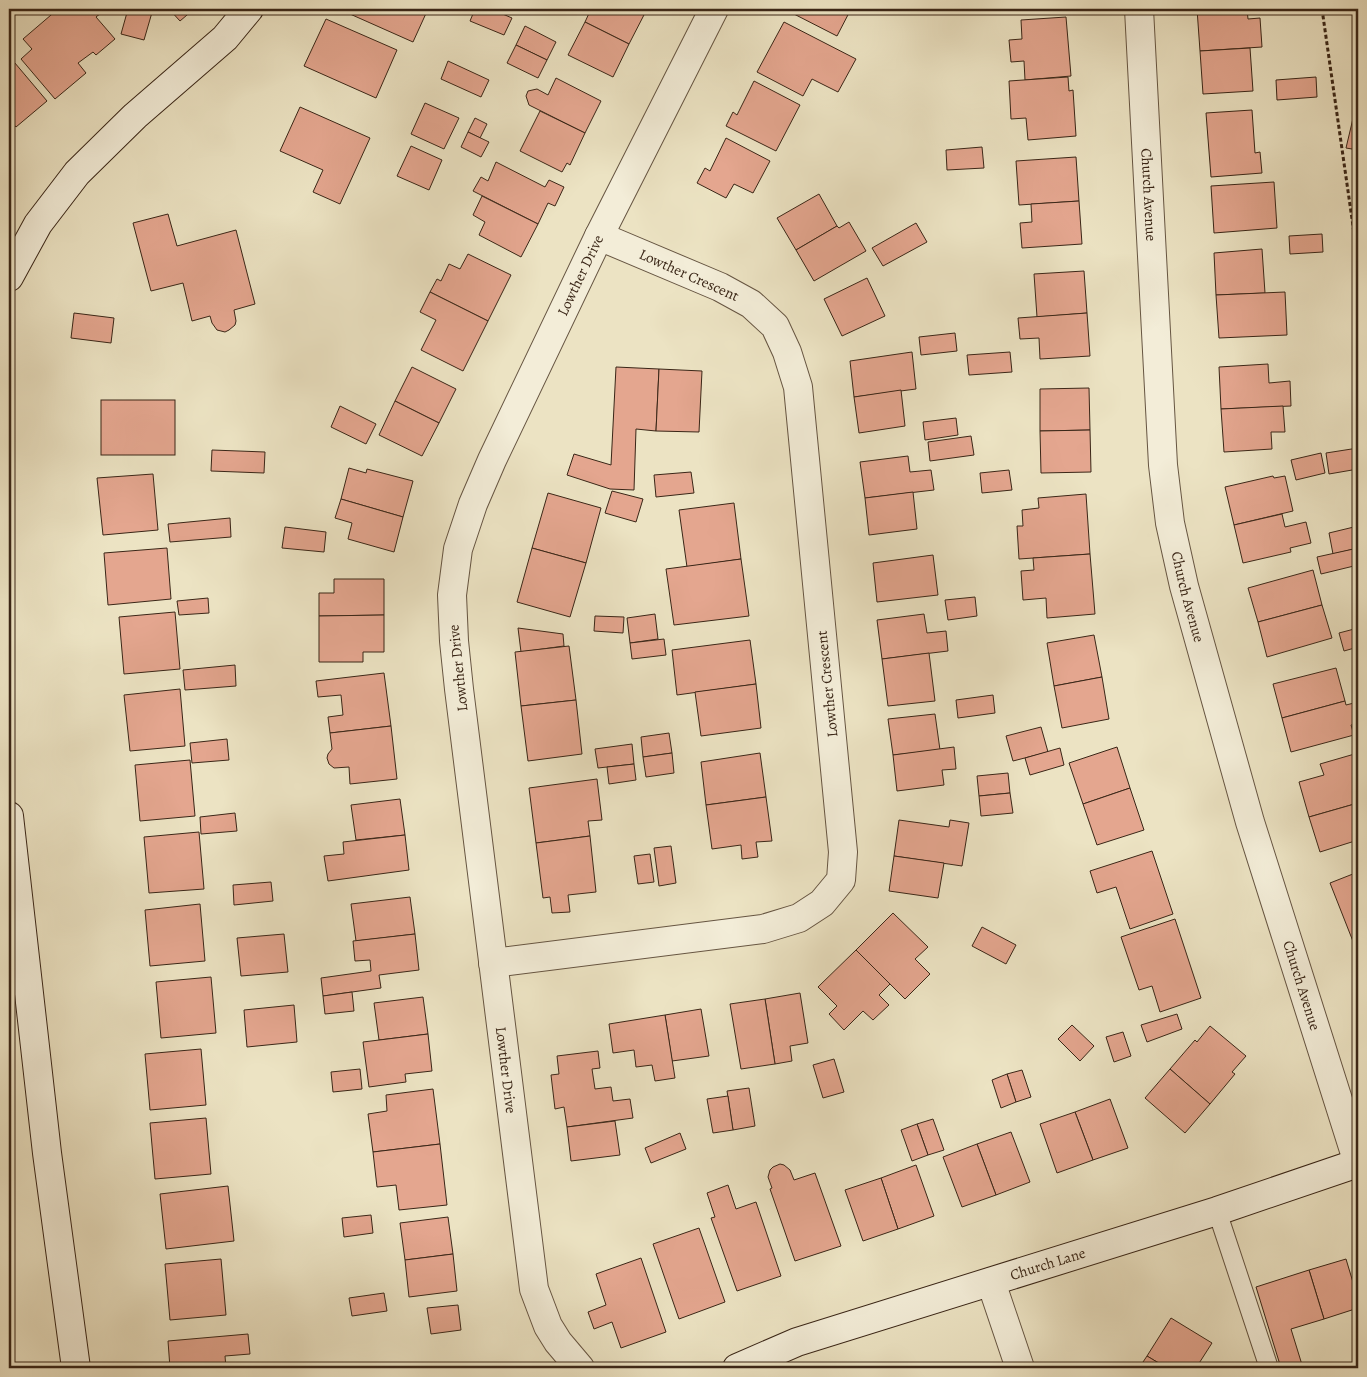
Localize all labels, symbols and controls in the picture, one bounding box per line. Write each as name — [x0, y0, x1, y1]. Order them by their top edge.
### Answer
street label: Church Avenue — [1136, 148, 1161, 242]
street label: Lowther Drive — [552, 231, 608, 319]
street label: Lowther Crescent — [636, 244, 742, 306]
street label: Church Avenue — [1167, 549, 1209, 645]
street label: Lowther Drive — [443, 623, 473, 713]
street label: Lowther Crescent — [811, 630, 843, 738]
street label: Church Avenue — [1278, 938, 1325, 1033]
street label: Lowther Drive — [491, 1025, 521, 1115]
street label: Church Lane — [1007, 1243, 1088, 1285]

